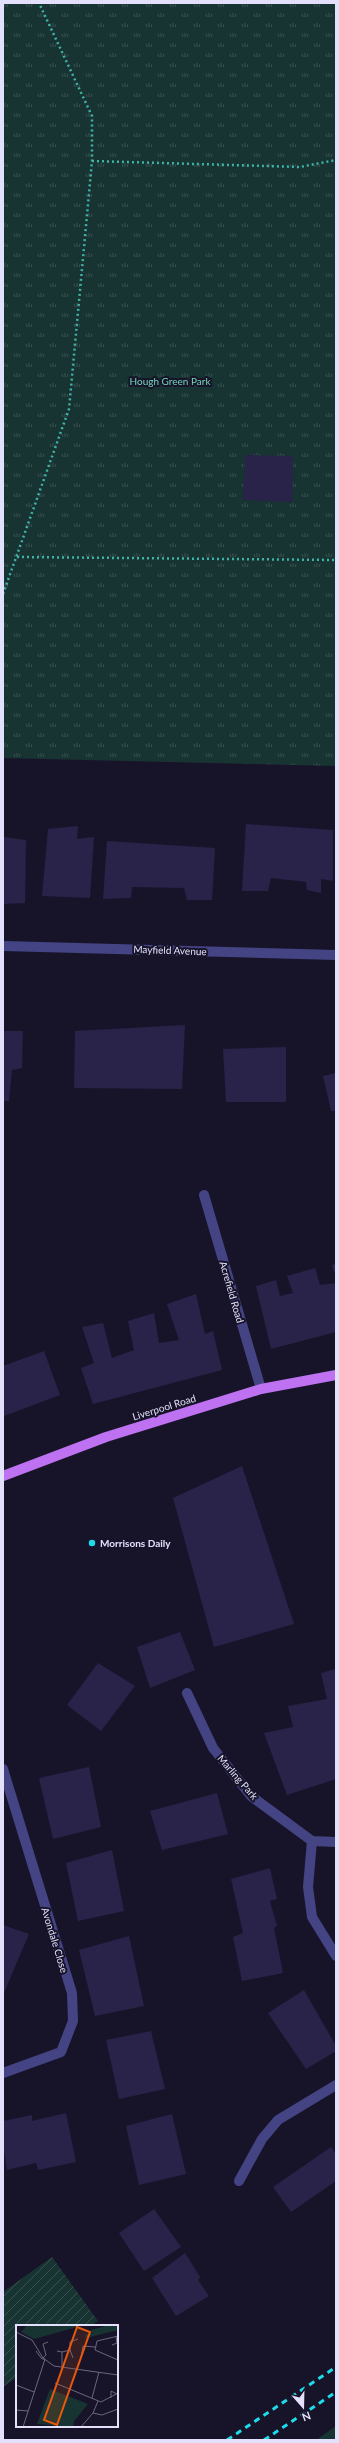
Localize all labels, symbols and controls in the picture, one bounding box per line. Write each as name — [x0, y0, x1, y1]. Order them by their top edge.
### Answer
park label: Hough Green Park — [130, 375, 211, 387]
street label: Mayfield Avenue — [133, 943, 207, 957]
street label: Acrefield Road — [217, 1260, 247, 1324]
street label: Liverpool Road — [131, 1392, 197, 1422]
place label: Morrisons Daily — [100, 1537, 171, 1549]
marker: Morrisons Daily — [87, 1538, 97, 1548]
street label: Marling Park — [215, 1752, 261, 1803]
street label: Avondale Close — [39, 1906, 71, 1974]
inset map — [16, 2325, 118, 2427]
north arrow — [283, 2387, 323, 2427]
text: N — [300, 2409, 313, 2424]

